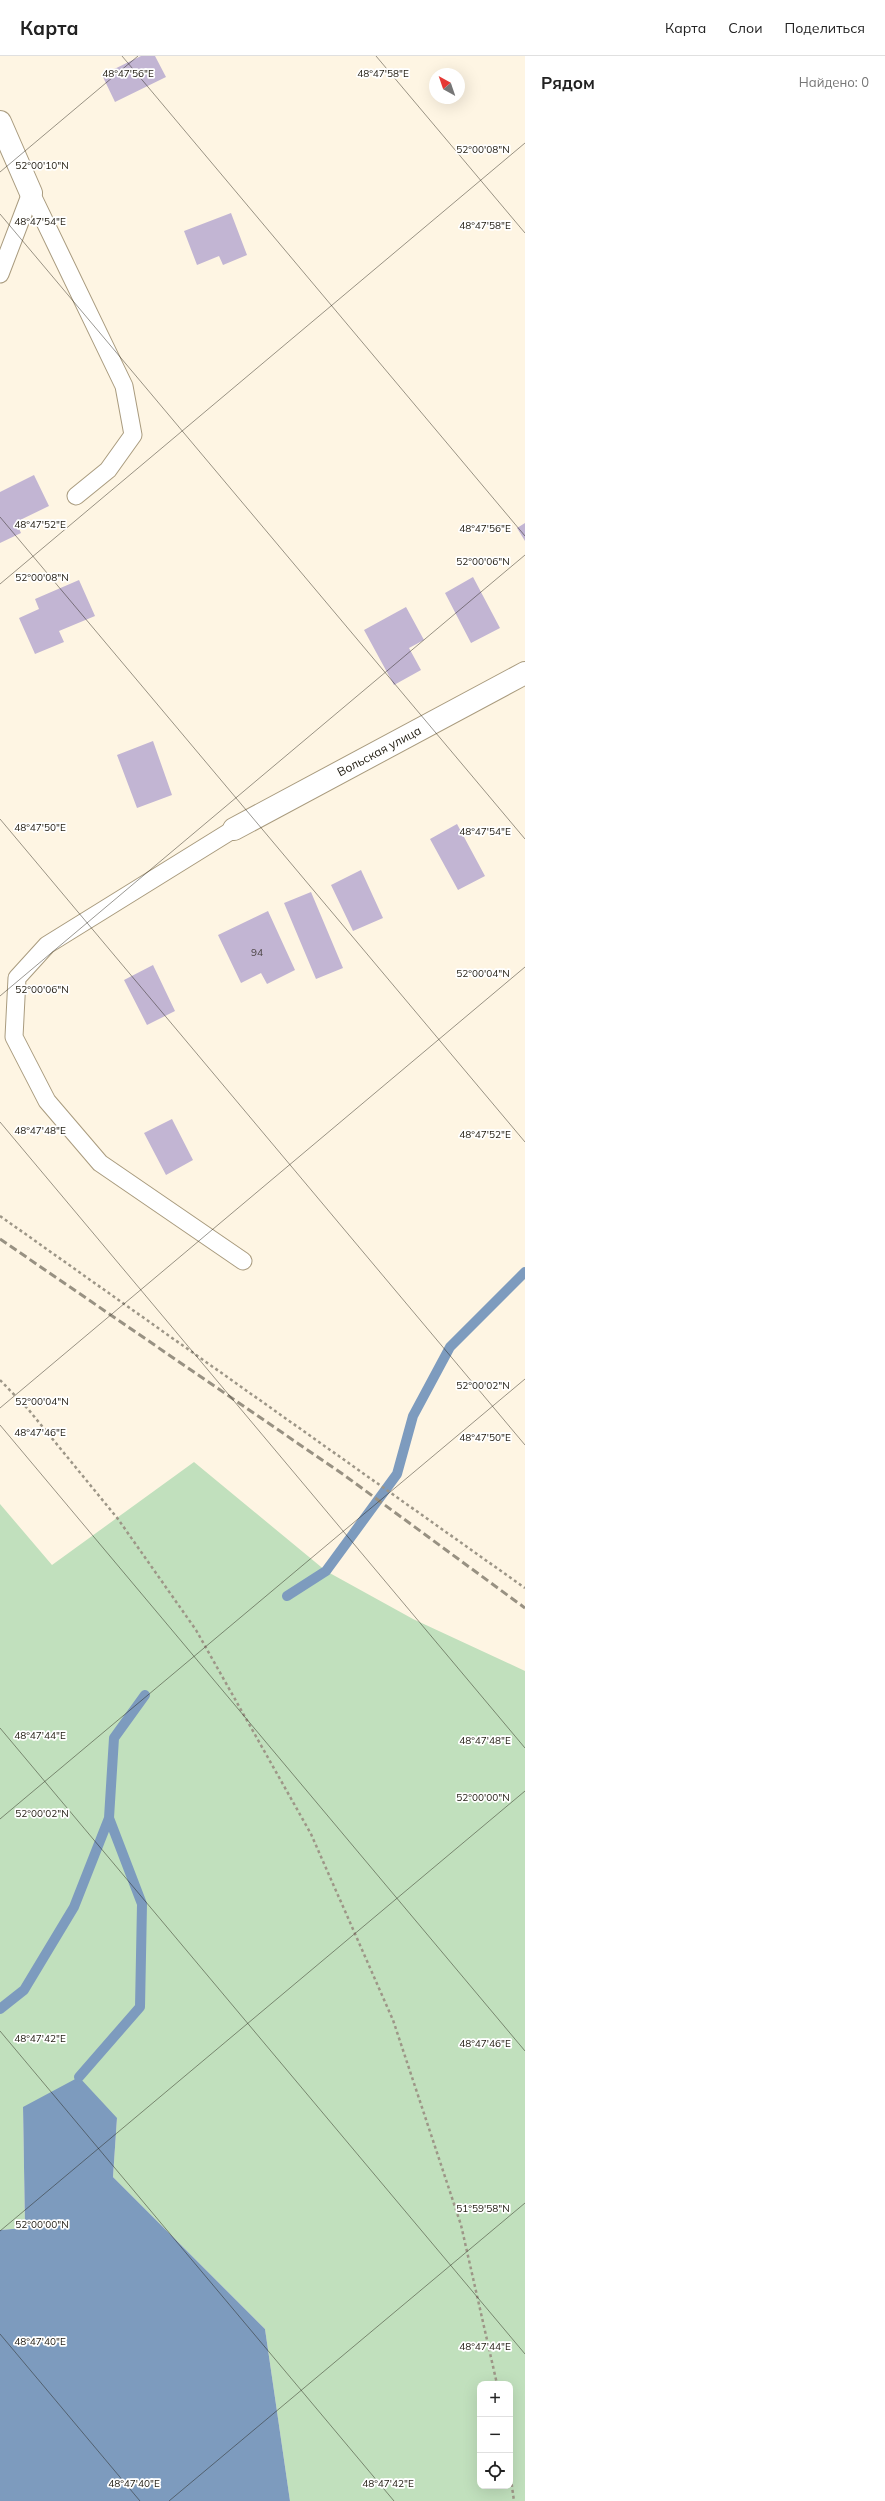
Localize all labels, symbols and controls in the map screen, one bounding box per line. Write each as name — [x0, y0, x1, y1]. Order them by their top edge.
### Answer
text: Карта — [20, 16, 78, 40]
text: Карта — [665, 19, 706, 37]
text: Слои — [728, 19, 763, 37]
text: Поделиться — [785, 19, 865, 37]
text: 48°47'56"E — [102, 67, 154, 80]
text: 48°47'58"E — [357, 67, 409, 80]
north arrow — [429, 68, 465, 104]
text: Рядом — [541, 72, 595, 93]
text: Найдено: 0 — [799, 74, 869, 90]
text: 52°00'08"N — [456, 143, 510, 156]
text: 52°00'10"N — [15, 159, 69, 172]
text: 48°47'54"E — [14, 215, 66, 228]
text: 48°47'58"E — [459, 219, 511, 232]
text: 48°47'52"E — [14, 518, 66, 531]
text: 48°47'56"E — [459, 522, 511, 535]
text: 52°00'06"N — [456, 555, 510, 568]
text: 52°00'08"N — [15, 571, 69, 584]
street label: Вольская улица — [334, 723, 424, 779]
text: 48°47'50"E — [14, 821, 66, 834]
text: 48°47'54"E — [459, 825, 511, 838]
house number: 94 — [251, 946, 263, 959]
text: 52°00'04"N — [456, 967, 510, 980]
text: 52°00'06"N — [15, 983, 69, 996]
text: 48°47'48"E — [14, 1124, 66, 1137]
text: 48°47'52"E — [459, 1128, 511, 1141]
text: 52°00'02"N — [456, 1379, 510, 1392]
text: 52°00'04"N — [15, 1395, 69, 1408]
text: 48°47'46"E — [14, 1426, 66, 1439]
text: 48°47'50"E — [459, 1431, 511, 1444]
text: 48°47'44"E — [14, 1729, 66, 1742]
text: 48°47'48"E — [459, 1734, 511, 1747]
text: 52°00'00"N — [456, 1791, 510, 1804]
text: 52°00'02"N — [15, 1807, 69, 1820]
text: 48°47'42"E — [14, 2032, 66, 2045]
text: 48°47'46"E — [459, 2037, 511, 2050]
text: 51°59'58"N — [456, 2202, 510, 2215]
text: 52°00'00"N — [15, 2218, 69, 2231]
text: 48°47'40"E — [14, 2335, 66, 2348]
text: 48°47'44"E — [459, 2340, 511, 2353]
map controls — [477, 2381, 513, 2489]
button: + — [477, 2381, 513, 2417]
button: − — [477, 2417, 513, 2453]
button: locate — [477, 2453, 513, 2489]
text: 48°47'40"E — [108, 2477, 160, 2490]
text: 48°47'42"E — [362, 2477, 414, 2490]

